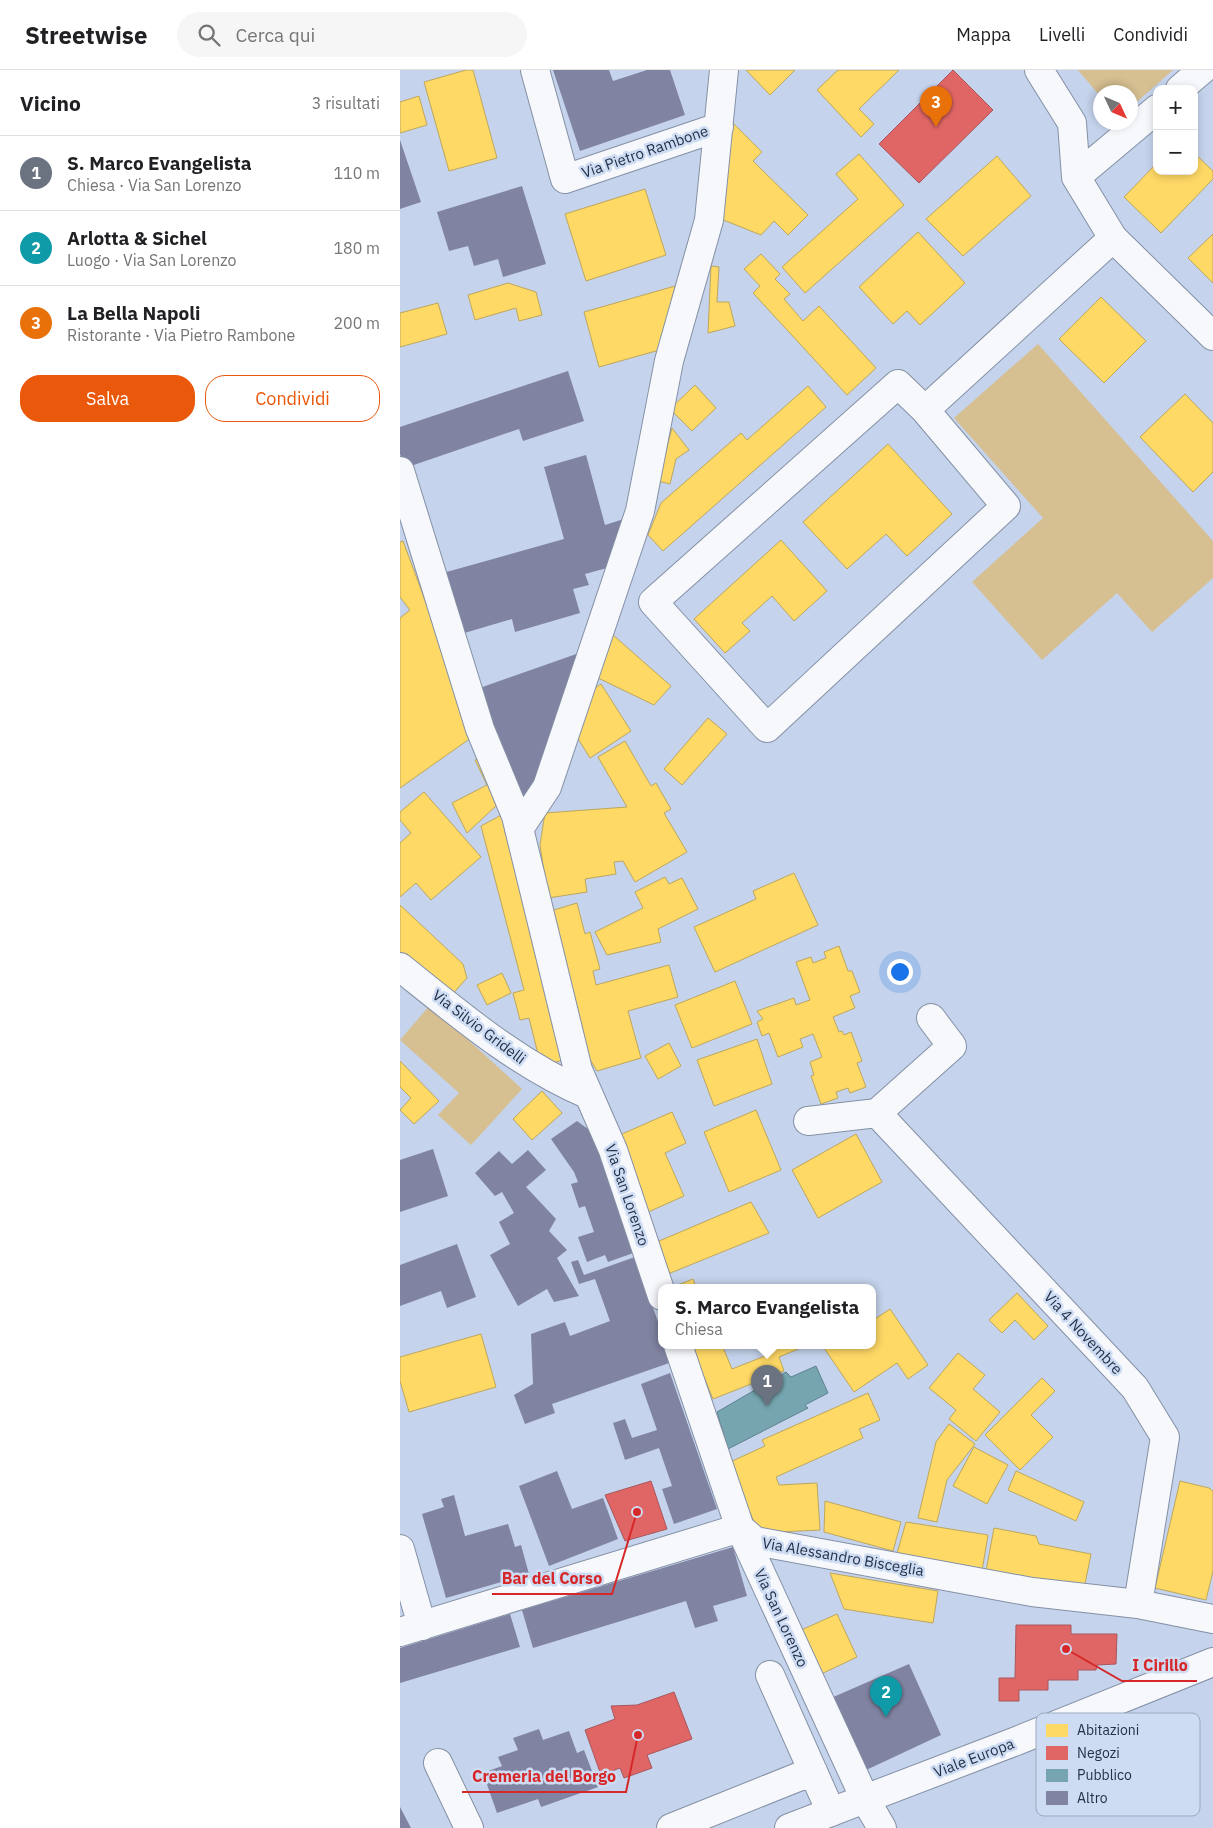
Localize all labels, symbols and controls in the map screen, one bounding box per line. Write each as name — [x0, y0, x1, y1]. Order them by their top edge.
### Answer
search box — [177, 12, 527, 57]
text: Streetwise — [25, 19, 147, 51]
icon: search — [195, 21, 223, 49]
text: Cerca qui — [235, 23, 315, 47]
text: Mappa — [956, 23, 1011, 46]
text: Livelli — [1039, 23, 1085, 46]
text: Condividi — [1113, 23, 1188, 46]
north arrow — [1093, 85, 1138, 130]
map controls — [1153, 85, 1198, 175]
button: + — [1153, 85, 1198, 130]
pin: 3 — [920, 86, 952, 127]
text: Vicino — [20, 89, 81, 117]
text: 3 risultati — [312, 93, 380, 113]
street label: Via Pietro Rambone — [579, 121, 711, 182]
button: − — [1153, 130, 1198, 175]
text: S. Marco Evangelista — [67, 151, 252, 175]
text: 1 — [31, 163, 41, 183]
text: 110 m — [333, 163, 380, 183]
text: Chiesa · Via San Lorenzo — [67, 175, 241, 195]
text: Arlotta & Sichel — [67, 226, 207, 250]
text: 2 — [31, 238, 41, 258]
text: 180 m — [333, 238, 380, 258]
text: Luogo · Via San Lorenzo — [67, 250, 236, 270]
text: La Bella Napoli — [67, 301, 200, 325]
text: 3 — [31, 313, 41, 333]
text: 200 m — [333, 313, 380, 333]
text: Ristorante · Via Pietro Rambone — [67, 325, 295, 345]
button: Salva — [20, 375, 195, 422]
button: Condividi — [205, 375, 380, 422]
your location — [887, 959, 913, 985]
street label: Via Silvio Gridelli — [429, 985, 530, 1068]
street label: Via San Lorenzo — [601, 1141, 654, 1248]
popup — [658, 1284, 876, 1349]
street label: Via 4 Novembre — [1040, 1287, 1127, 1378]
text: S. Marco Evangelista — [675, 1295, 859, 1319]
text: Chiesa — [675, 1319, 723, 1339]
pin: 1 — [751, 1365, 783, 1406]
street label: Via Alessandro Bisceglia — [761, 1533, 925, 1580]
callout: Bar del Corso — [492, 1563, 612, 1594]
street label: Via San Lorenzo — [750, 1566, 813, 1670]
text: Bar del Corso — [502, 1568, 602, 1588]
callout: I Cirillo — [1122, 1650, 1197, 1681]
text: I Cirillo — [1132, 1655, 1188, 1675]
pin: 2 — [870, 1676, 902, 1717]
legend — [1036, 1713, 1200, 1816]
text: Abitazioni — [1077, 1721, 1139, 1739]
street label: Viale Europa — [931, 1734, 1017, 1782]
text: Negozi — [1077, 1744, 1120, 1762]
callout: Cremeria del Borgo — [462, 1761, 626, 1792]
text: Cremeria del Borgo — [472, 1766, 616, 1786]
text: Pubblico — [1077, 1766, 1132, 1784]
text: Altro — [1077, 1789, 1108, 1807]

